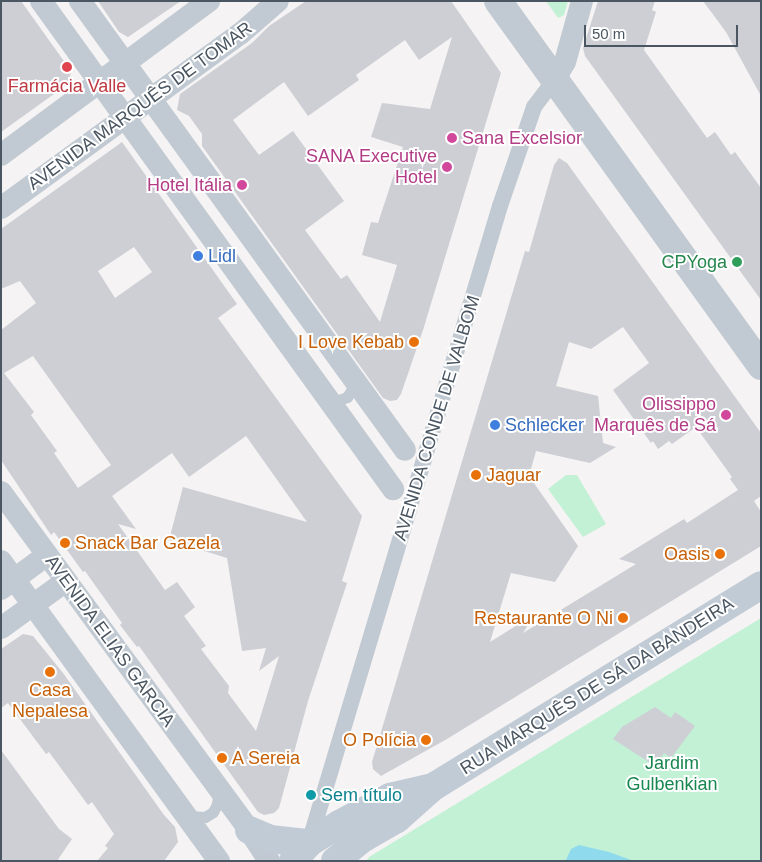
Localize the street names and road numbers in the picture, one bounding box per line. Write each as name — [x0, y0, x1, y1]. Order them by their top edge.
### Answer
street label: AVENIDA MARQUÊS DE TOMAR — [23, 17, 257, 195]
street label: AVENIDA CONDE DE VALBOM — [389, 292, 485, 544]
street label: AVENIDA ELIAS GARCIA — [40, 551, 180, 731]
street label: RUA MARQUÊS DE SÁ DA BANDEIRA — [456, 592, 738, 780]

